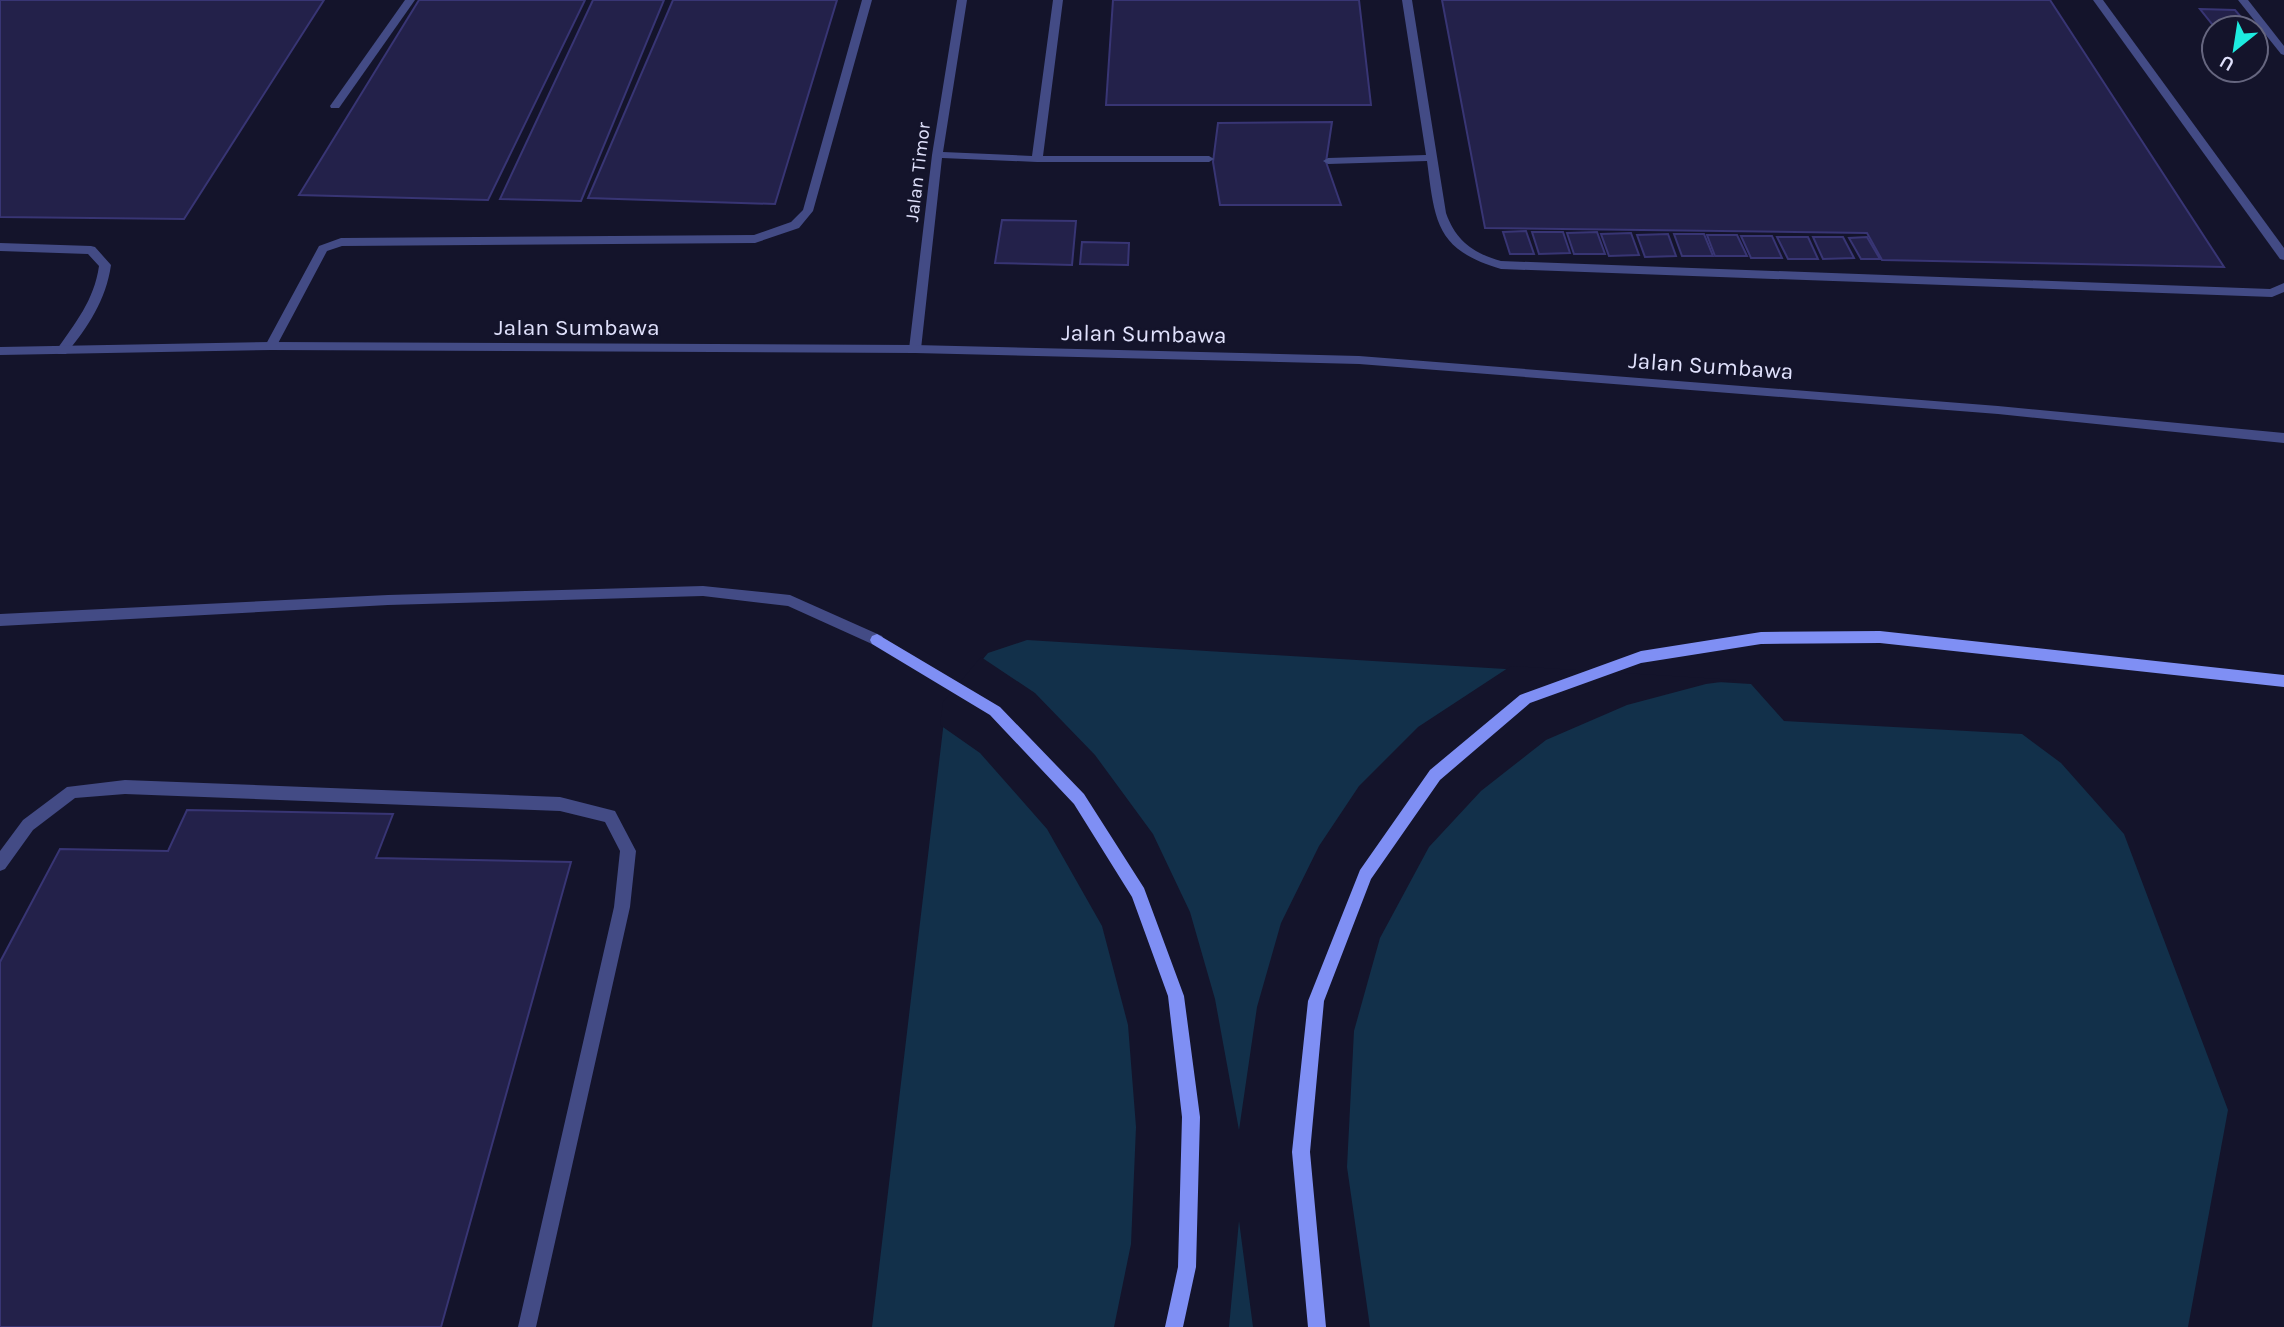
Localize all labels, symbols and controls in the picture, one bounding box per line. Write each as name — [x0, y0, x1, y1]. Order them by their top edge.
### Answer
north arrow — [2200, 14, 2270, 84]
text: U — [2216, 50, 2238, 76]
street label: Jalan Timor — [901, 121, 935, 223]
street label: Jalan Sumbawa — [494, 314, 660, 341]
street label: Jalan Sumbawa — [1061, 319, 1227, 349]
street label: Jalan Sumbawa — [1628, 347, 1794, 385]

